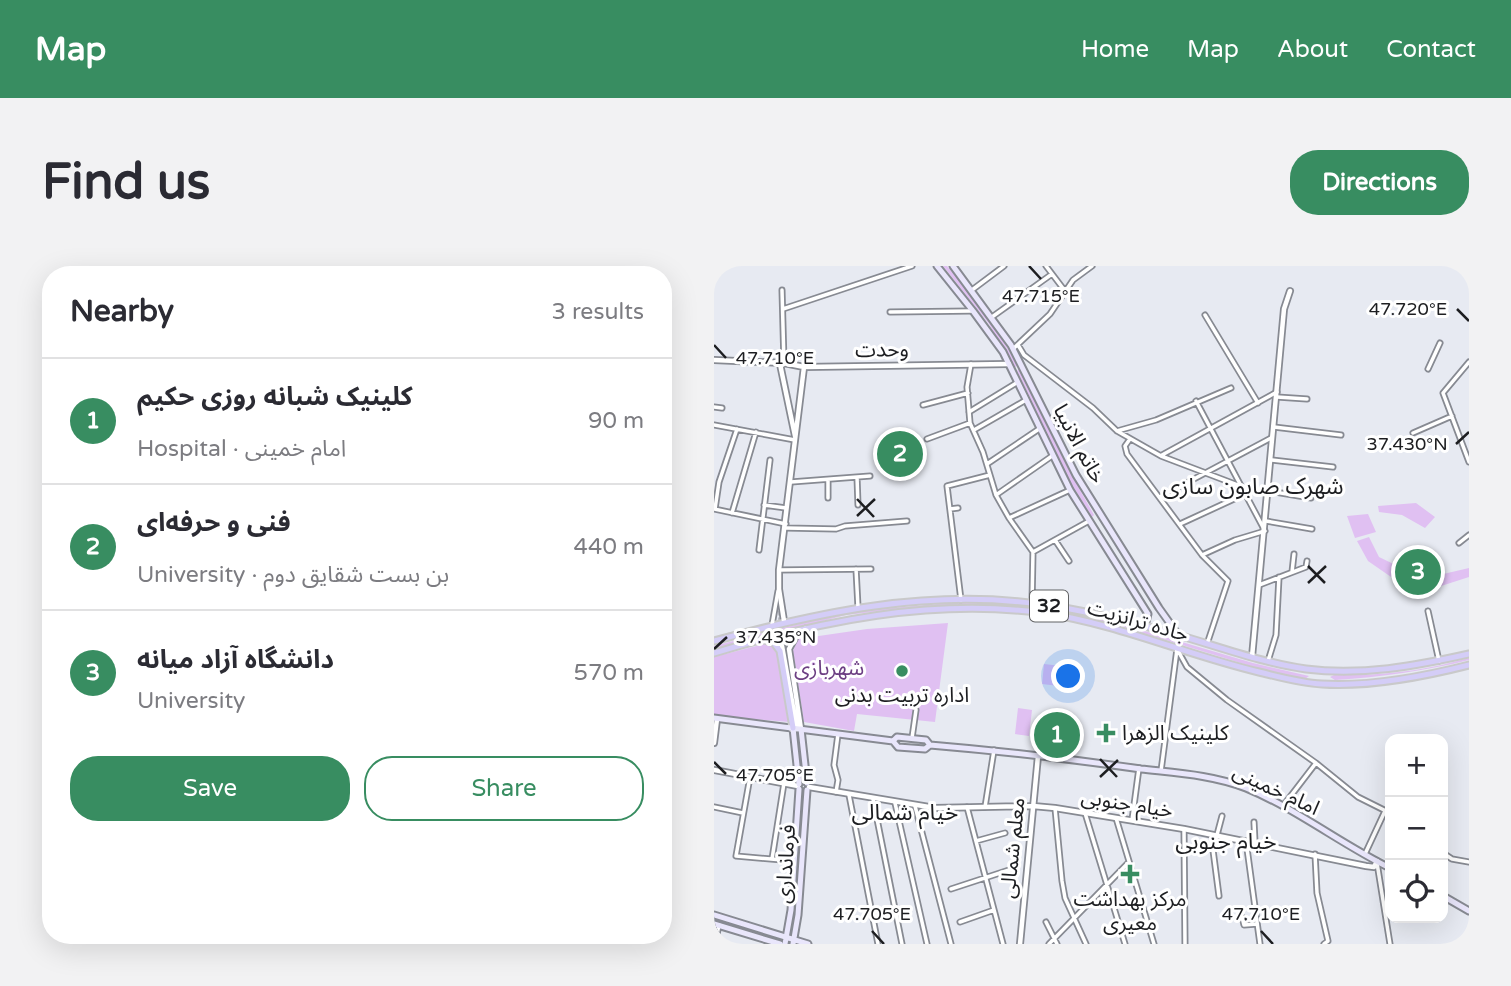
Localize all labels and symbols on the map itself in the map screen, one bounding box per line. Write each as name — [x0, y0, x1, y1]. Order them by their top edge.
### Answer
text: 47.715°E — [1002, 285, 1080, 307]
text: 47.720°E — [1369, 298, 1447, 320]
street label: وحدت — [855, 337, 909, 363]
text: 47.710°E — [736, 347, 814, 369]
street label: خاتم الانبیا — [1046, 400, 1110, 489]
pin: 2 — [877, 428, 923, 480]
text: 37.430°N — [1366, 433, 1448, 455]
district label: شهرک صابون سازی — [1163, 473, 1343, 501]
pin: 3 — [1395, 546, 1441, 598]
road number: 32 — [1030, 590, 1068, 622]
street label: جاده ترانزیت — [1085, 595, 1191, 647]
text: 37.435°N — [736, 626, 816, 648]
park label: شهربازی — [794, 656, 864, 681]
your location — [1051, 659, 1085, 693]
marker: اداره تربیت بدنی — [894, 663, 910, 679]
place label: اداره تربیت بدنی — [835, 683, 969, 708]
pin: 1 — [1034, 709, 1080, 761]
place label: کلینیک الزهرا — [1122, 721, 1229, 746]
marker: کلینیک الزهرا — [1096, 723, 1116, 743]
street label: امام خمینی — [1227, 759, 1323, 824]
text: 47.705°E — [736, 764, 814, 786]
street label: خیام جنوبی — [1079, 784, 1175, 827]
street label: معلم شمالی — [995, 796, 1033, 900]
district label: خیام شمالی — [852, 799, 958, 830]
street label: فرمانداری — [771, 823, 801, 905]
district label: خیام جنوبی — [1175, 828, 1277, 859]
marker: مرکز بهداشت معیری — [1120, 864, 1140, 884]
place label: مرکز بهداشت معیری — [1074, 887, 1186, 936]
text: 47.705°E — [833, 903, 911, 925]
text: 47.710°E — [1222, 903, 1300, 925]

